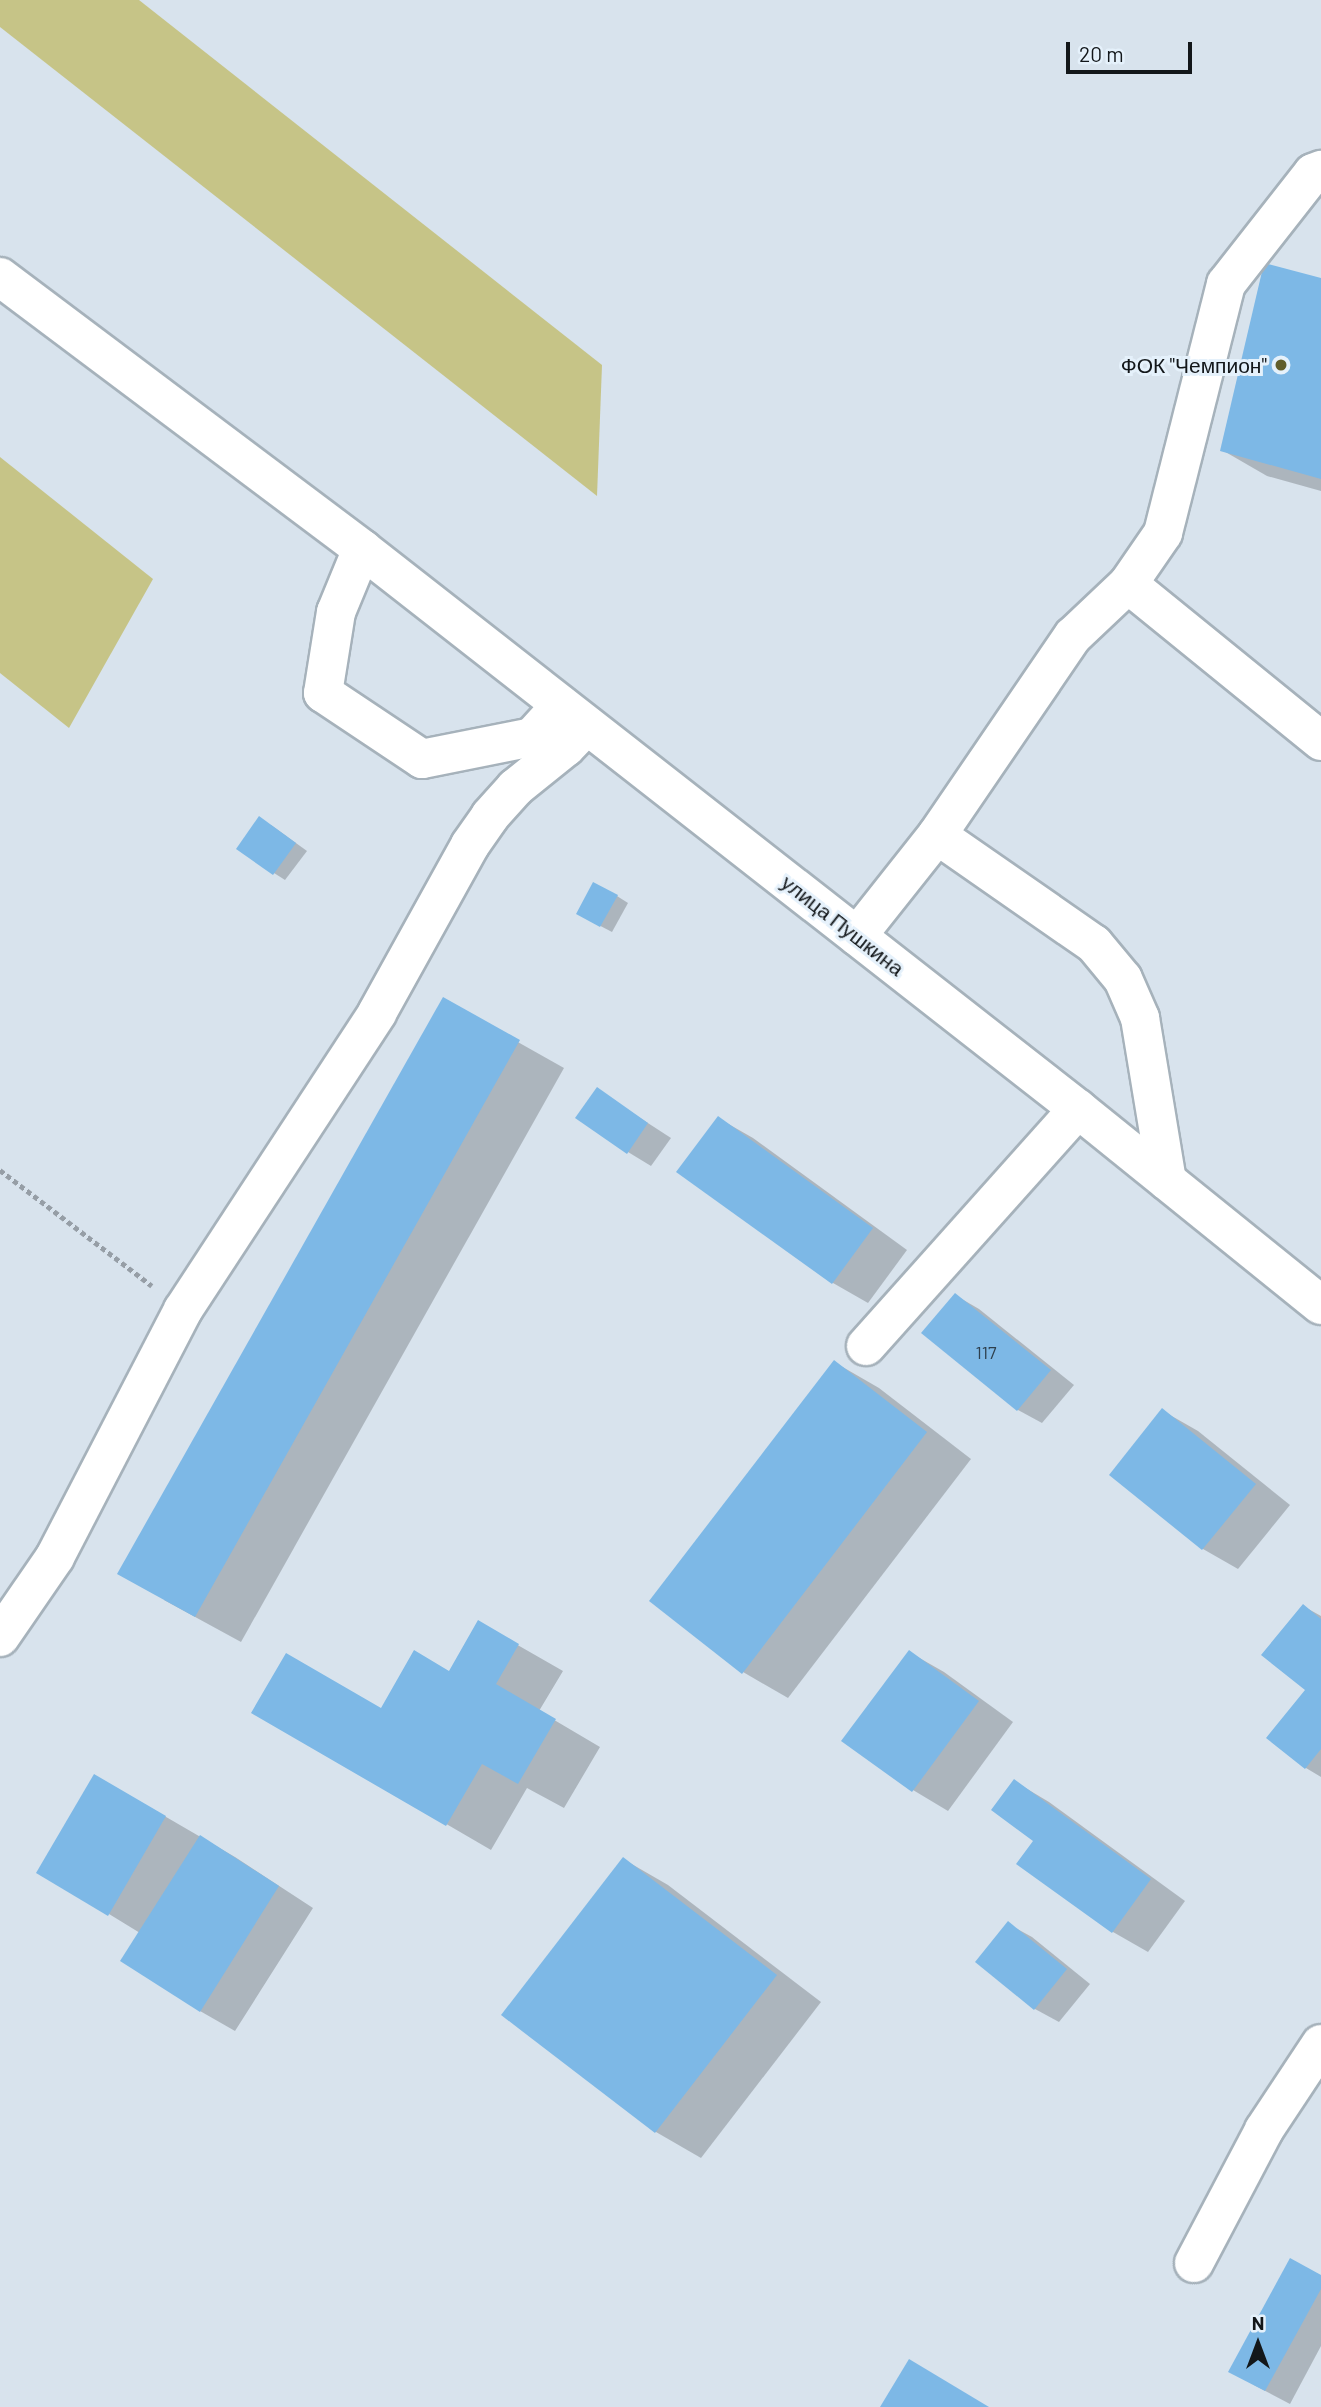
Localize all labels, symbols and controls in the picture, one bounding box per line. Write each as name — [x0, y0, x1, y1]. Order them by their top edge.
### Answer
scale bar — [1069, 28, 1195, 72]
text: 20 m — [1079, 41, 1124, 66]
place label: ФОК "Чемпион" — [1121, 352, 1267, 378]
marker: ФОК "Чемпион" — [1273, 357, 1289, 373]
street label: улица Пушкина — [777, 869, 909, 981]
house number: 117 — [975, 1341, 997, 1363]
north arrow — [1223, 2309, 1293, 2379]
text: N — [1252, 2311, 1264, 2334]

